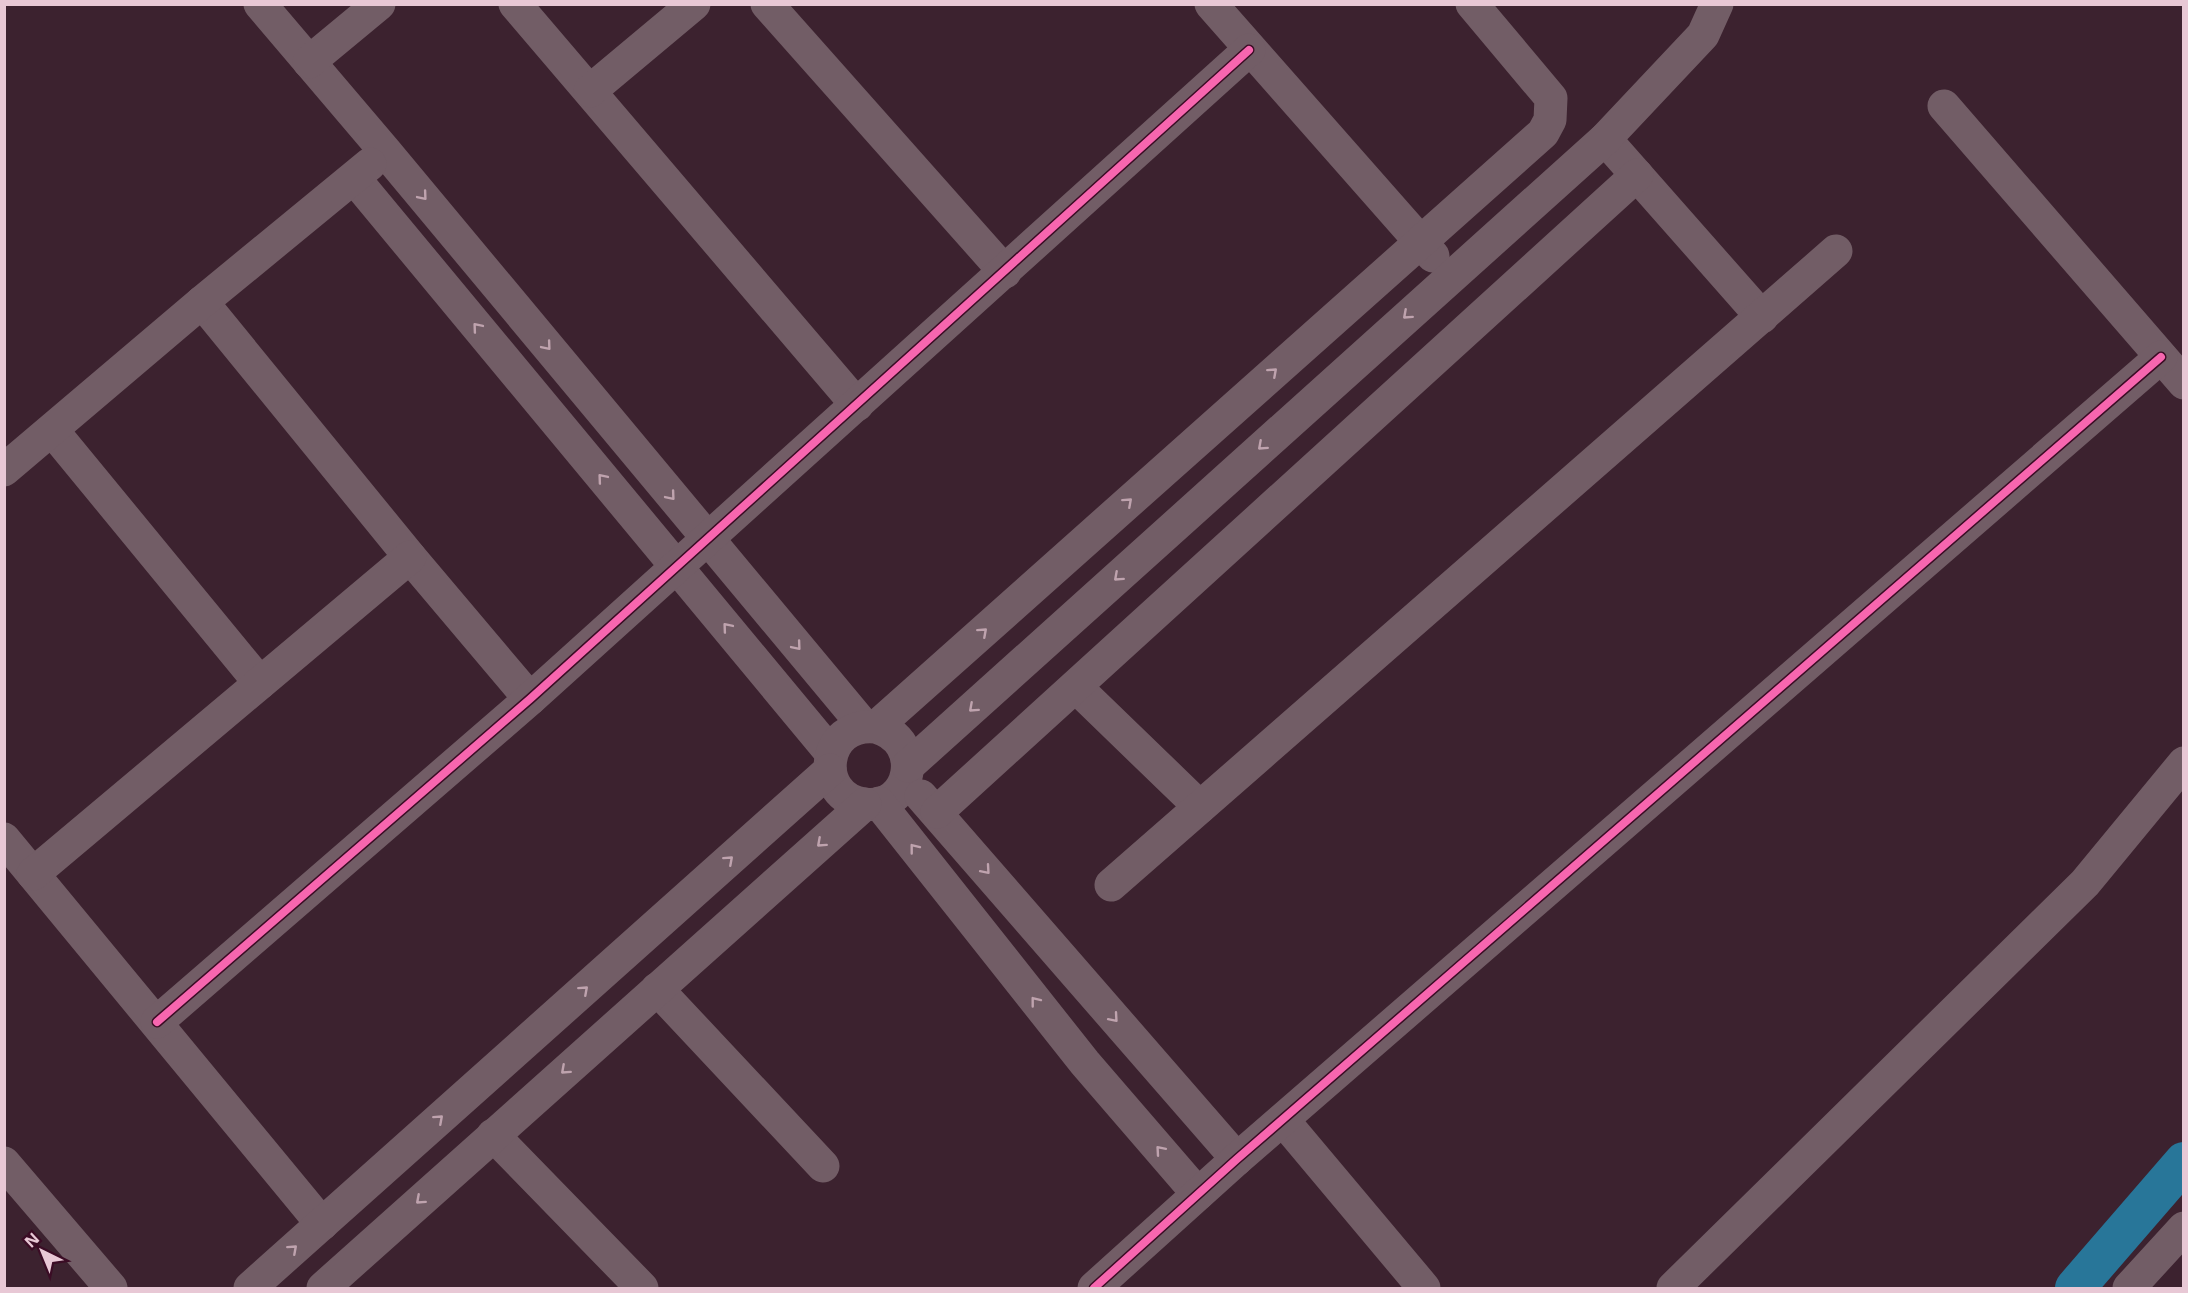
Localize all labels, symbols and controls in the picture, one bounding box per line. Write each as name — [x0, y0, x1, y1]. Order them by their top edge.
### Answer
one-way arrow — [415, 189, 426, 200]
one-way arrow — [1403, 308, 1414, 319]
one-way arrow — [474, 323, 485, 334]
one-way arrow — [540, 339, 551, 350]
one-way arrow — [1266, 368, 1277, 379]
one-way arrow — [1258, 439, 1269, 450]
one-way arrow — [598, 473, 609, 484]
one-way arrow — [664, 489, 675, 500]
one-way arrow — [1121, 498, 1132, 509]
one-way arrow — [1114, 570, 1124, 581]
one-way arrow — [723, 623, 734, 634]
one-way arrow — [976, 628, 986, 639]
one-way arrow — [789, 639, 800, 650]
one-way arrow — [969, 700, 980, 711]
one-way arrow — [817, 836, 828, 847]
one-way arrow — [910, 844, 921, 855]
one-way arrow — [723, 856, 733, 867]
one-way arrow — [979, 863, 990, 874]
one-way arrow — [577, 986, 588, 997]
one-way arrow — [1031, 996, 1042, 1007]
one-way arrow — [1107, 1011, 1118, 1022]
one-way arrow — [561, 1063, 572, 1074]
one-way arrow — [432, 1115, 442, 1126]
one-way arrow — [1156, 1146, 1167, 1157]
one-way arrow — [416, 1193, 427, 1204]
north arrow — [12, 1221, 72, 1281]
text: N — [20, 1228, 44, 1253]
one-way arrow — [286, 1245, 297, 1256]

